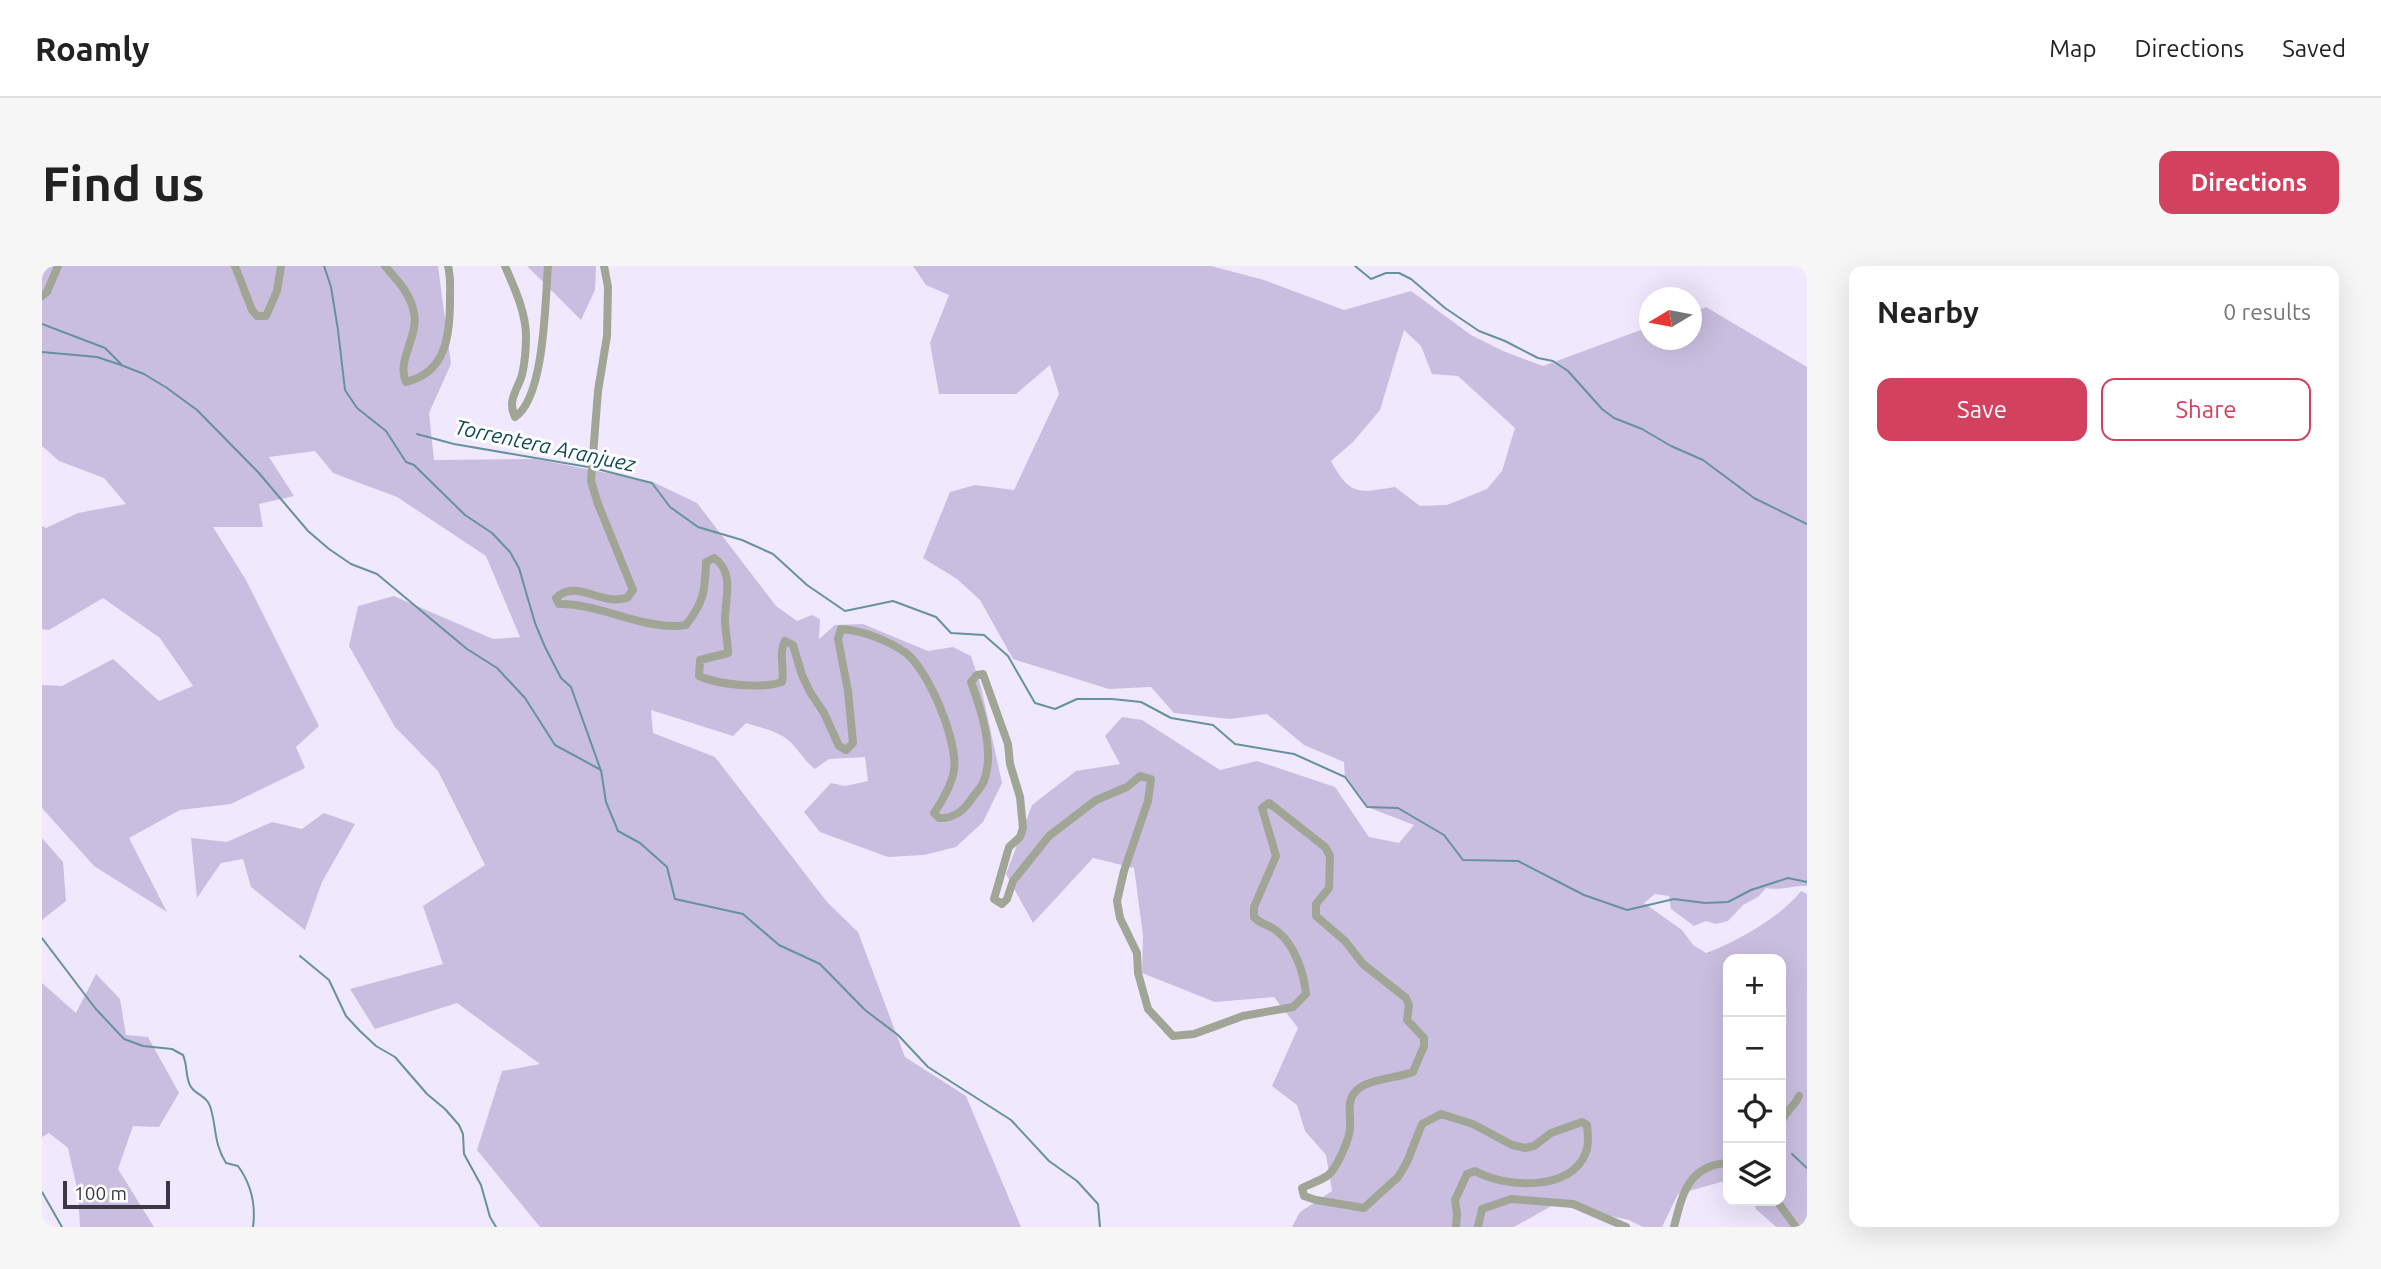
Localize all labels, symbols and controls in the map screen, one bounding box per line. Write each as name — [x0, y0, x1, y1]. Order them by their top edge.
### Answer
text: Roamly — [35, 30, 149, 67]
text: Map — [2049, 35, 2096, 62]
text: Directions — [2134, 35, 2244, 62]
text: Saved — [2282, 35, 2346, 62]
button: Directions — [2159, 151, 2339, 214]
text: Find us — [42, 155, 205, 210]
north arrow — [1639, 287, 1702, 350]
text: Nearby — [1877, 295, 1979, 329]
text: 0 results — [2223, 299, 2311, 324]
button: Save — [1877, 378, 2087, 441]
button: Share — [2101, 378, 2311, 441]
water label: Torrentera Aranjuez — [453, 414, 639, 476]
map controls — [1723, 954, 1786, 1206]
button: + — [1723, 954, 1786, 1017]
button: − — [1723, 1017, 1786, 1080]
button: locate — [1723, 1080, 1786, 1143]
button: layers — [1723, 1143, 1786, 1206]
scale bar — [63, 1178, 170, 1210]
text: 100 m — [74, 1182, 127, 1204]

